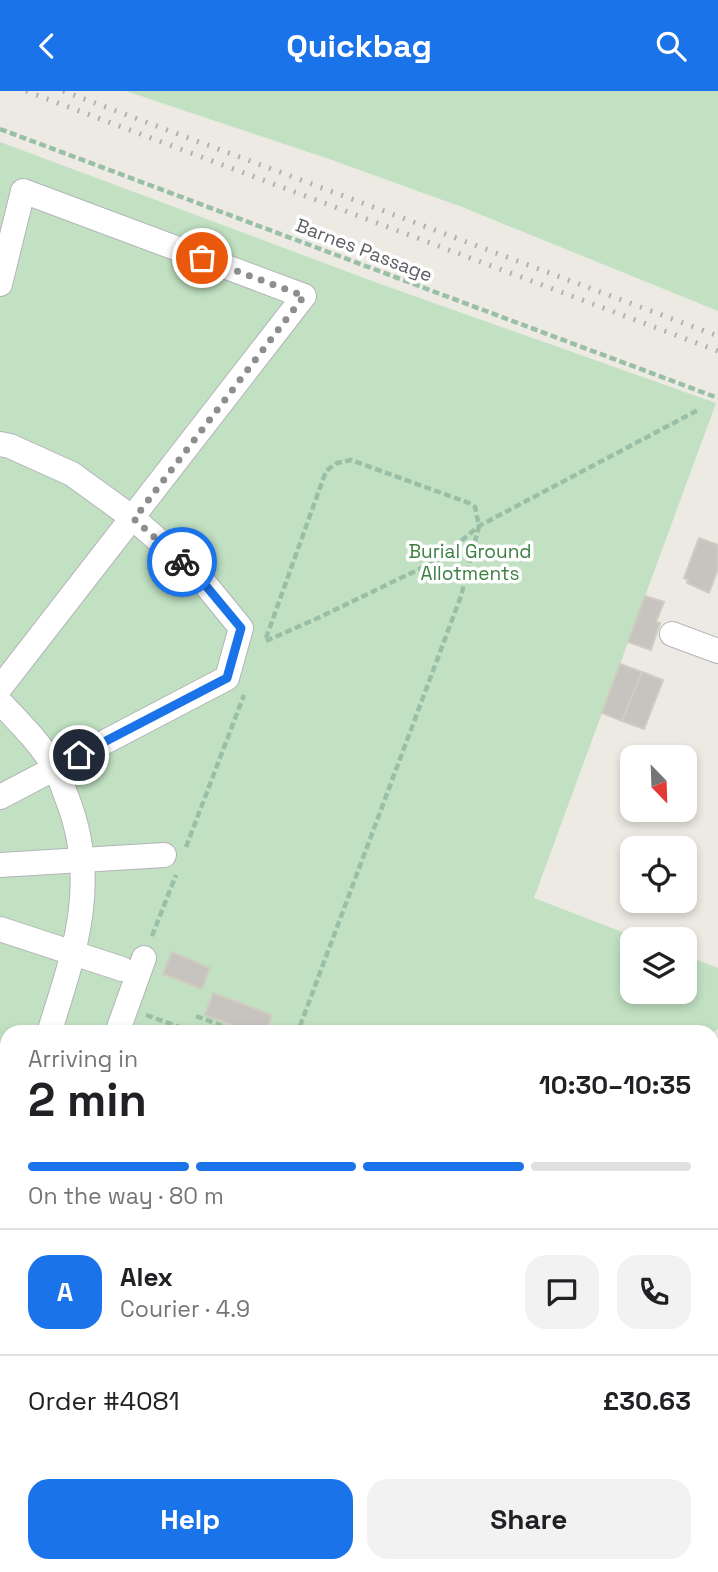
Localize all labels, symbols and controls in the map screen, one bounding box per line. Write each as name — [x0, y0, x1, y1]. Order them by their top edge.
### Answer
text: Quickbag — [286, 26, 432, 66]
icon: back — [28, 27, 66, 65]
icon: search — [652, 27, 690, 65]
street label: Barnes Passage — [292, 212, 436, 288]
pin — [172, 228, 232, 288]
icon: bag — [183, 239, 221, 277]
courier — [147, 527, 217, 597]
park label: Burial Ground Allotments — [408, 539, 532, 586]
icon: bike — [163, 543, 201, 581]
pin — [49, 725, 109, 785]
icon: home — [60, 736, 98, 774]
north arrow — [620, 745, 696, 823]
map controls — [620, 745, 697, 1004]
button: locate — [620, 836, 697, 913]
button: layers — [620, 927, 697, 1004]
text: Arriving in — [28, 1044, 138, 1074]
text: 10:30–10:35 — [539, 1068, 691, 1102]
text: 2 min — [28, 1071, 147, 1129]
text: On the way · 80 m — [28, 1181, 224, 1211]
button: chat — [525, 1255, 599, 1329]
button: phone — [617, 1255, 691, 1329]
text: Alex — [120, 1260, 173, 1294]
text: A — [57, 1275, 73, 1309]
text: Courier · 4.9 — [120, 1294, 250, 1324]
text: Order #4081 — [28, 1384, 180, 1418]
text: £30.63 — [603, 1384, 691, 1418]
button: Help — [28, 1479, 353, 1559]
button: Share — [367, 1479, 691, 1559]

